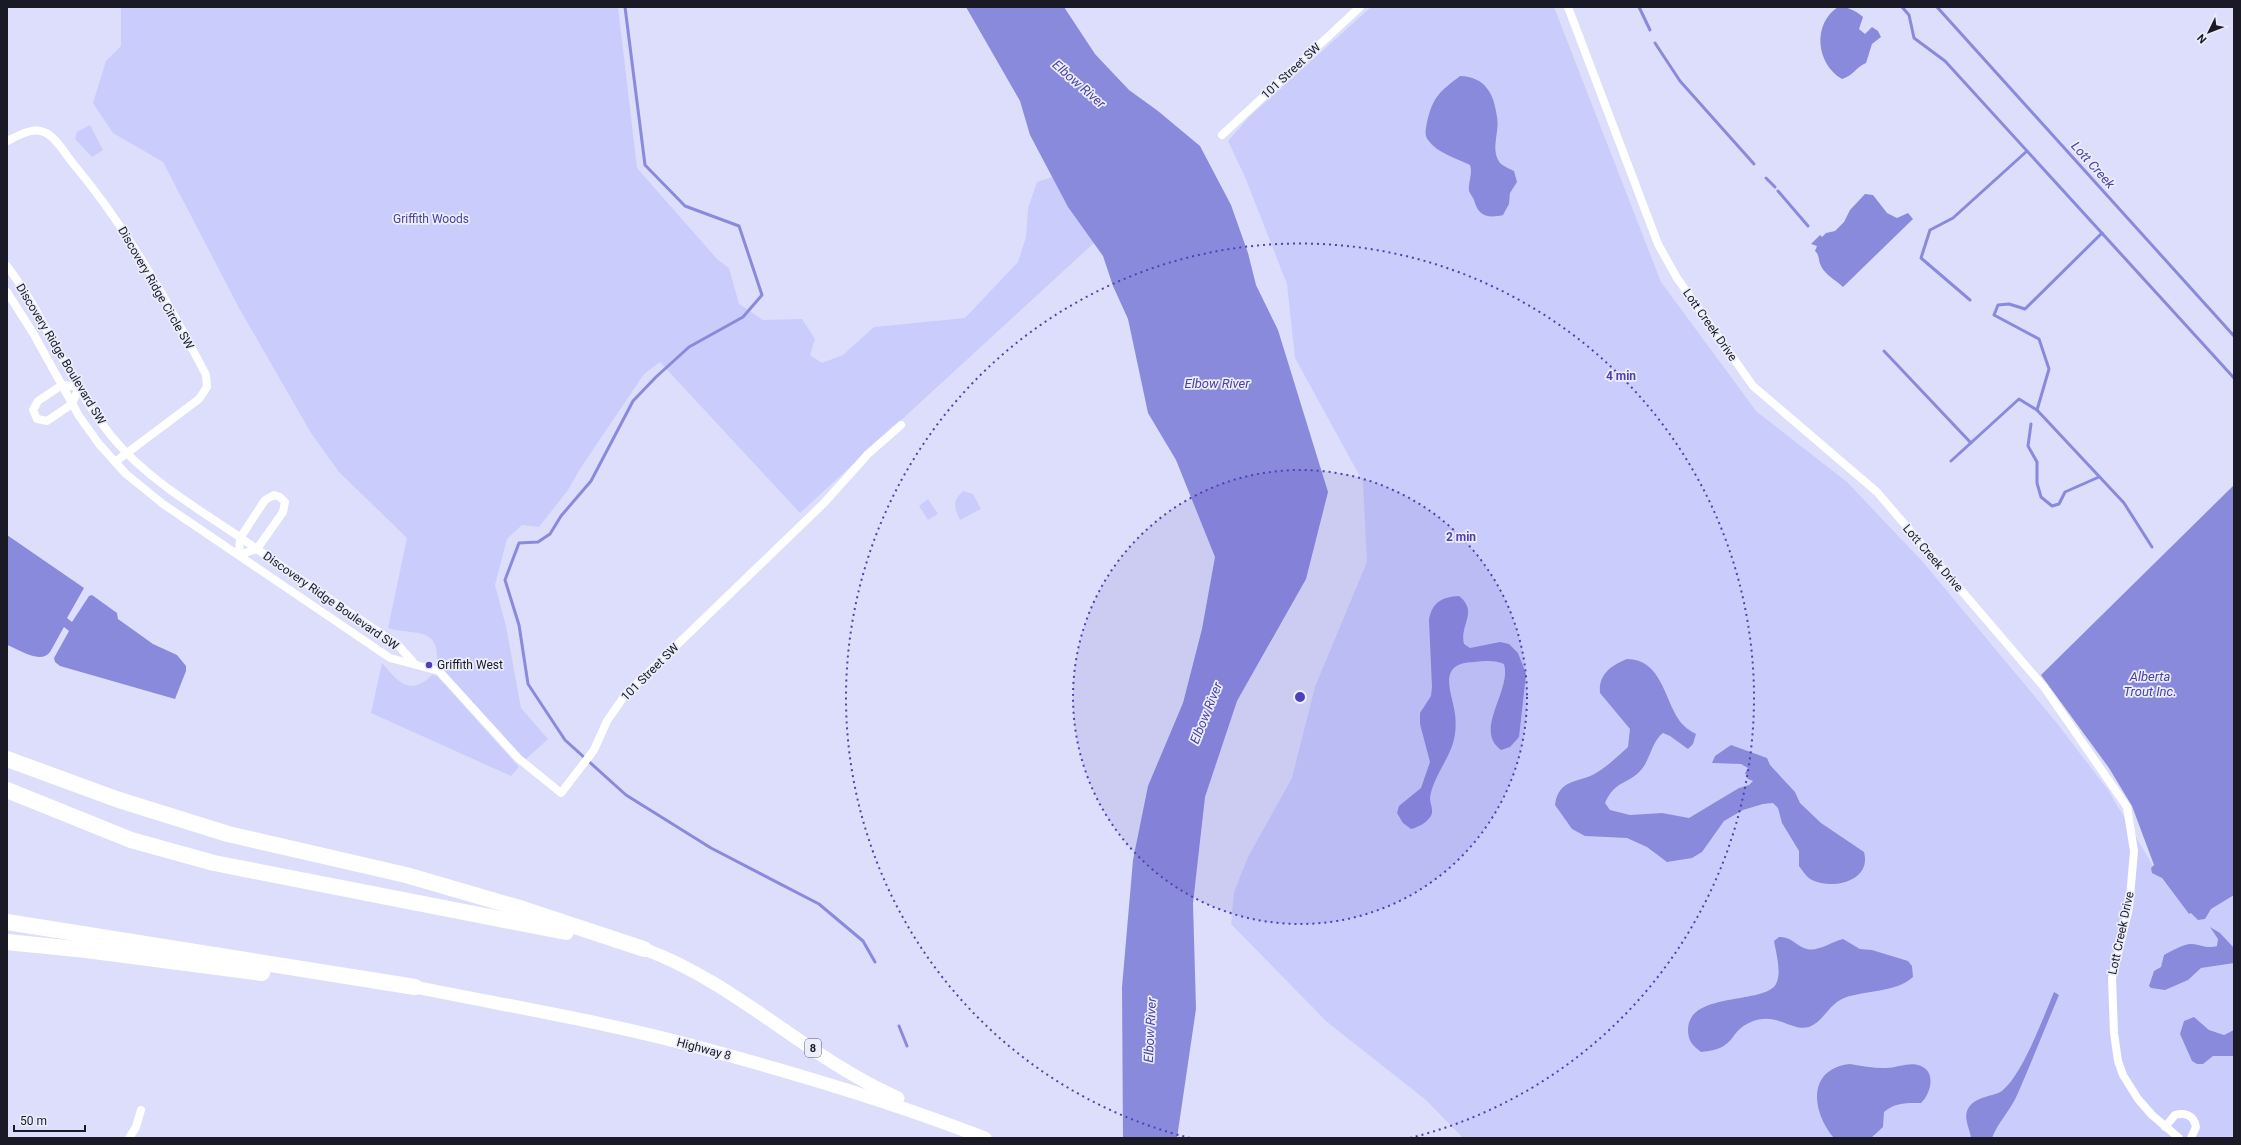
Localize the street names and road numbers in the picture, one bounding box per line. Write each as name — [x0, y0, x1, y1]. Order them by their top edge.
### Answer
street label: 101 Street SW — [1259, 40, 1324, 102]
street label: Discovery Ridge Circle SW — [115, 224, 197, 352]
street label: Discovery Ridge Boulevard SW — [13, 281, 109, 427]
street label: Lott Creek Drive — [1680, 286, 1740, 364]
street label: Lott Creek Drive — [1900, 521, 1966, 595]
street label: Discovery Ridge Boulevard SW — [261, 549, 402, 653]
street label: 101 Street SW — [618, 640, 682, 704]
street label: Lott Creek Drive — [2105, 890, 2137, 976]
street label: Highway 8 — [675, 1035, 733, 1063]
road number: 8 — [805, 1039, 821, 1057]

